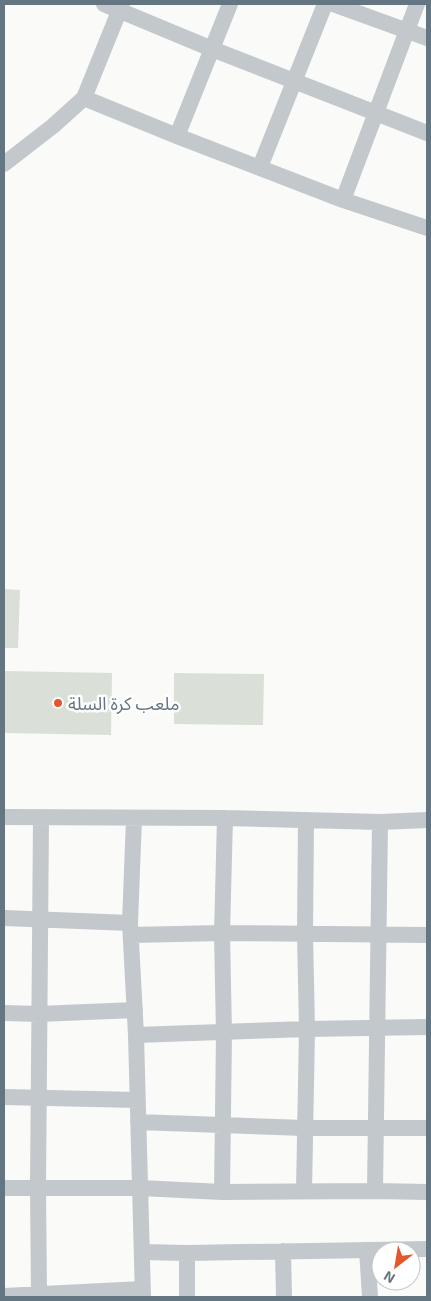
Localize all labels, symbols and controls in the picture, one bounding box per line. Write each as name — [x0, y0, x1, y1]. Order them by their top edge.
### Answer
place label: ملعب كرة السلة — [68, 692, 179, 715]
marker: ملعب كرة السلة — [52, 697, 64, 709]
north arrow — [371, 1241, 421, 1291]
text: N — [380, 1268, 398, 1287]

